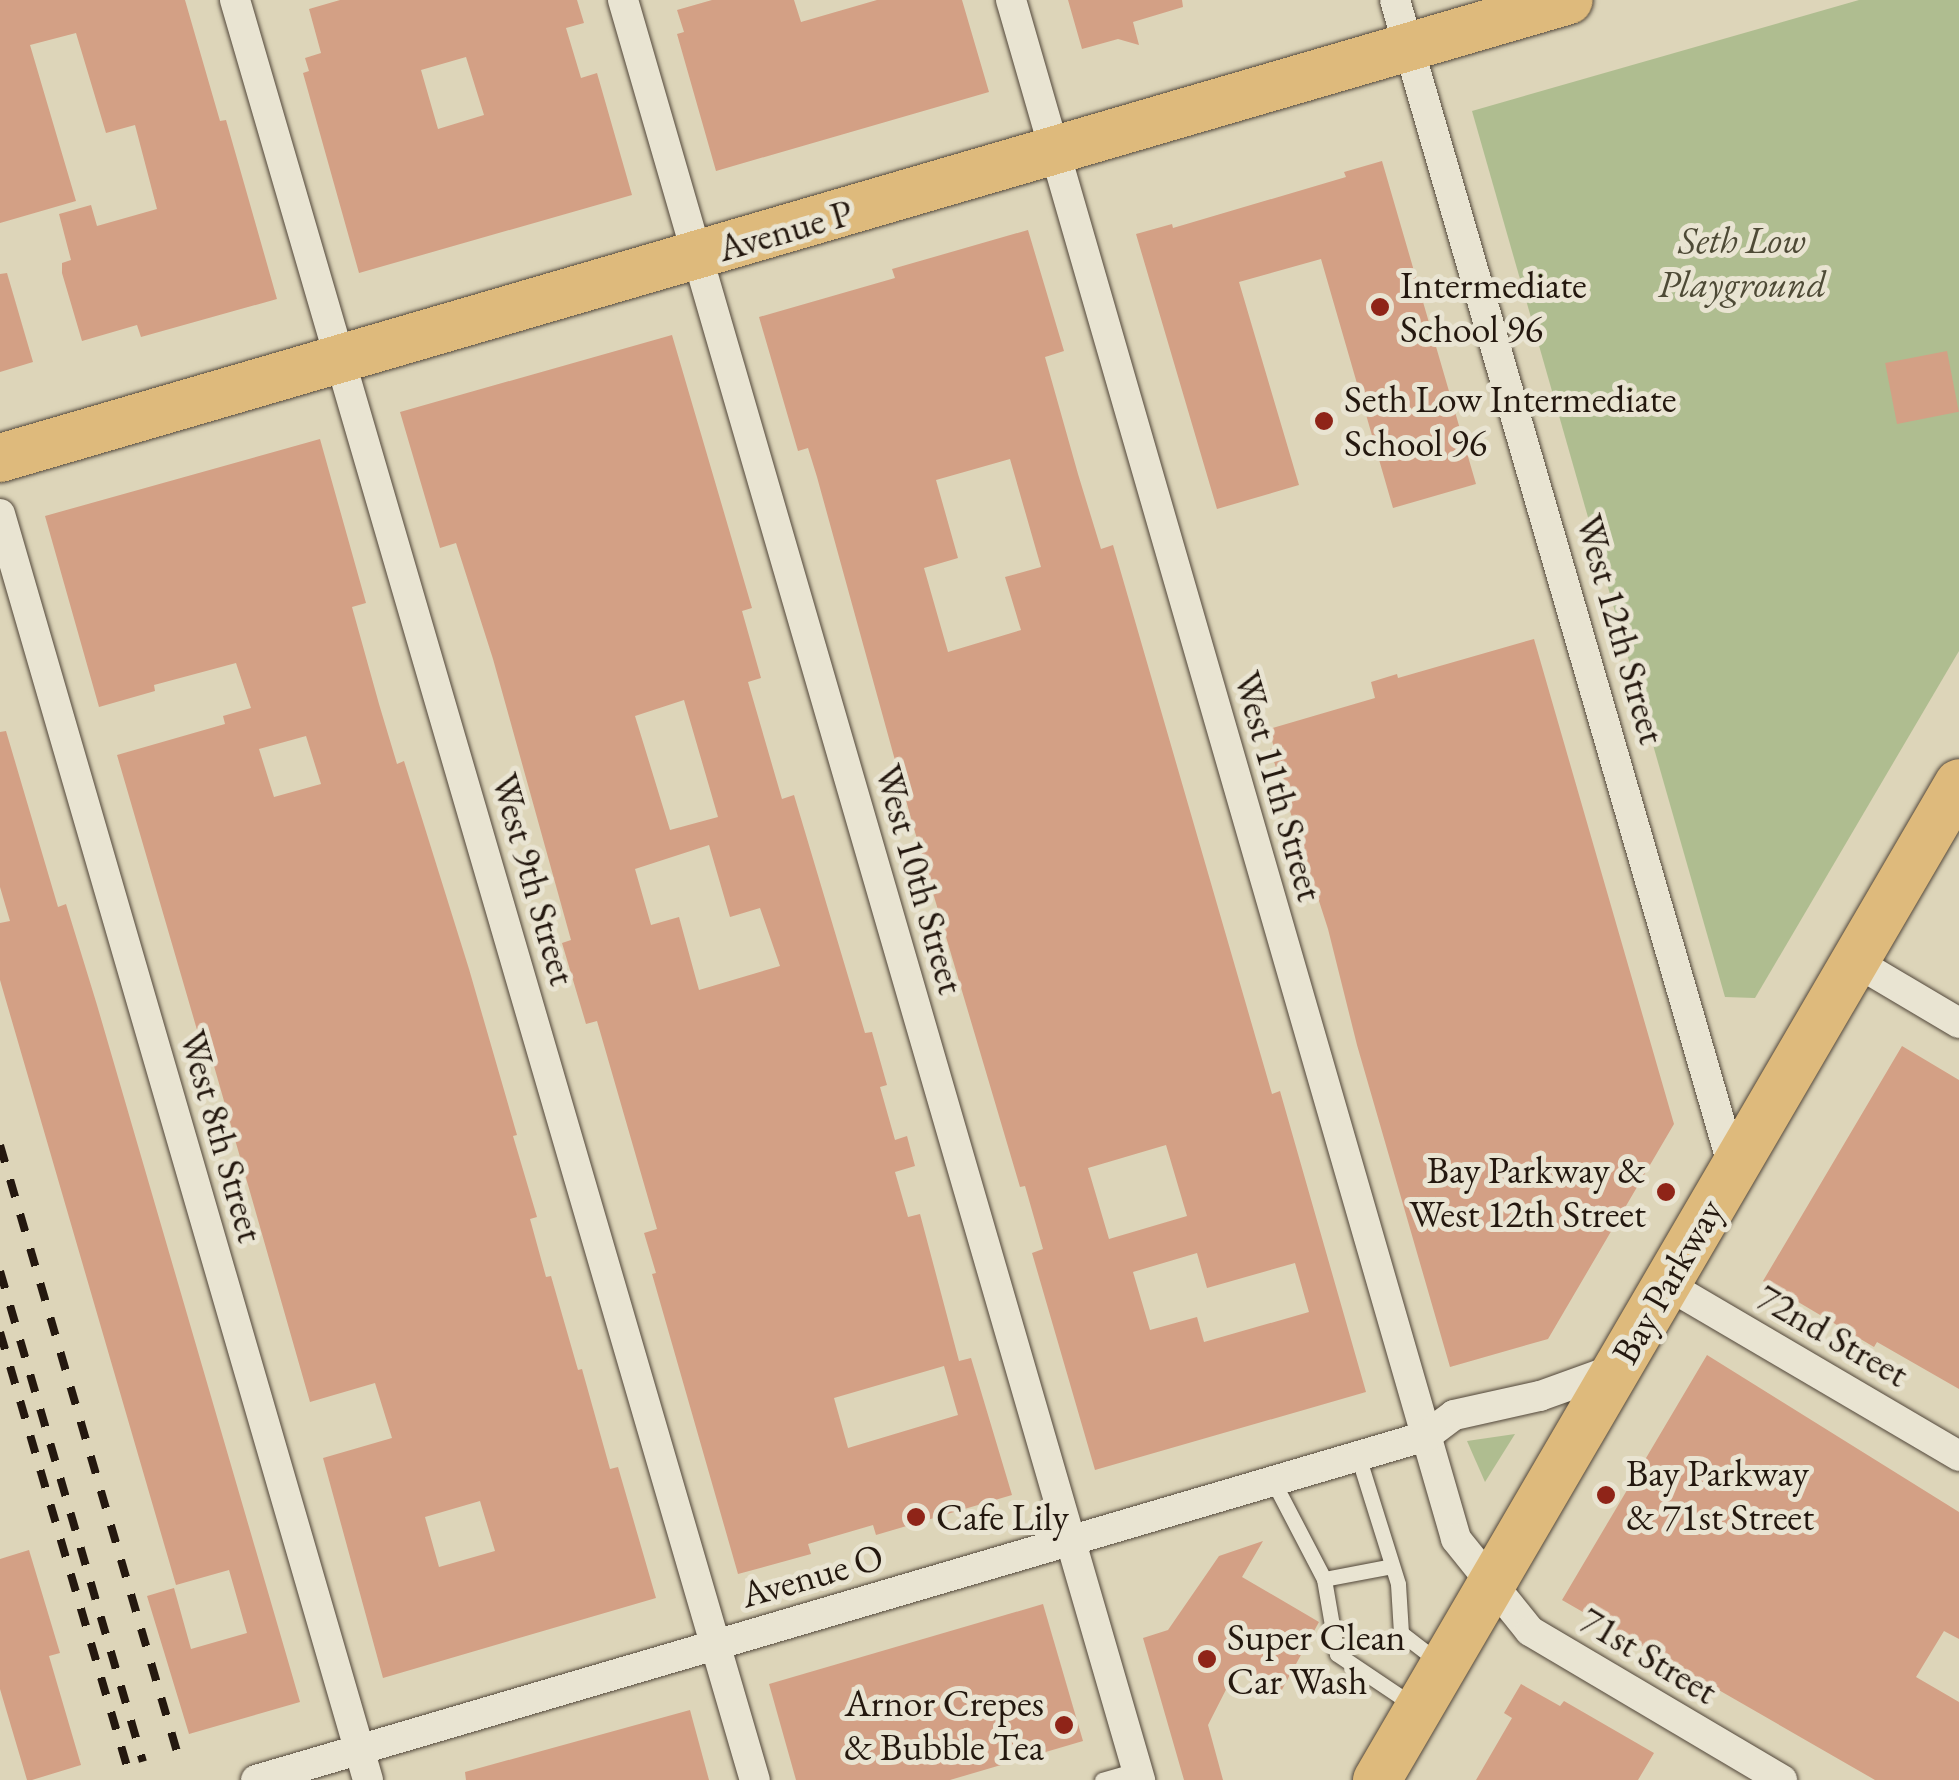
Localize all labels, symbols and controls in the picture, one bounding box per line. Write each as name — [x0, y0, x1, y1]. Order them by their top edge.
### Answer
street label: Avenue P — [713, 189, 857, 271]
park label: Seth Low Playground — [1658, 217, 1826, 306]
place label: Intermediate School 96 — [1400, 262, 1587, 352]
marker: Intermediate School 96 — [1369, 296, 1391, 318]
place label: Seth Low Intermediate School 96 — [1344, 376, 1677, 466]
marker: Seth Low Intermediate School 96 — [1313, 410, 1335, 432]
street label: West 12th Street — [1566, 509, 1676, 749]
street label: West 11th Street — [1224, 666, 1334, 906]
street label: West 10th Street — [865, 759, 975, 999]
street label: West 9th Street — [482, 768, 586, 990]
street label: West 8th Street — [170, 1025, 274, 1247]
place label: Bay Parkway & West 12th Street — [1409, 1147, 1646, 1236]
marker: Bay Parkway & West 12th Street — [1655, 1181, 1677, 1203]
street label: Bay Parkway — [1602, 1190, 1732, 1372]
street label: 72nd Street — [1749, 1274, 1917, 1396]
place label: Bay Parkway & 71st Street — [1626, 1450, 1814, 1540]
marker: Bay Parkway & 71st Street — [1595, 1484, 1617, 1506]
place label: Cafe Lily — [936, 1494, 1069, 1540]
marker: Cafe Lily — [905, 1506, 927, 1528]
street label: Avenue O — [736, 1533, 888, 1617]
street label: 71st Street — [1572, 1596, 1726, 1714]
place label: Super Clean Car Wash — [1227, 1614, 1406, 1704]
marker: Super Clean Car Wash — [1196, 1648, 1218, 1670]
place label: Arnor Crepes & Bubble Tea — [844, 1680, 1044, 1770]
marker: Arnor Crepes & Bubble Tea — [1053, 1714, 1075, 1736]

